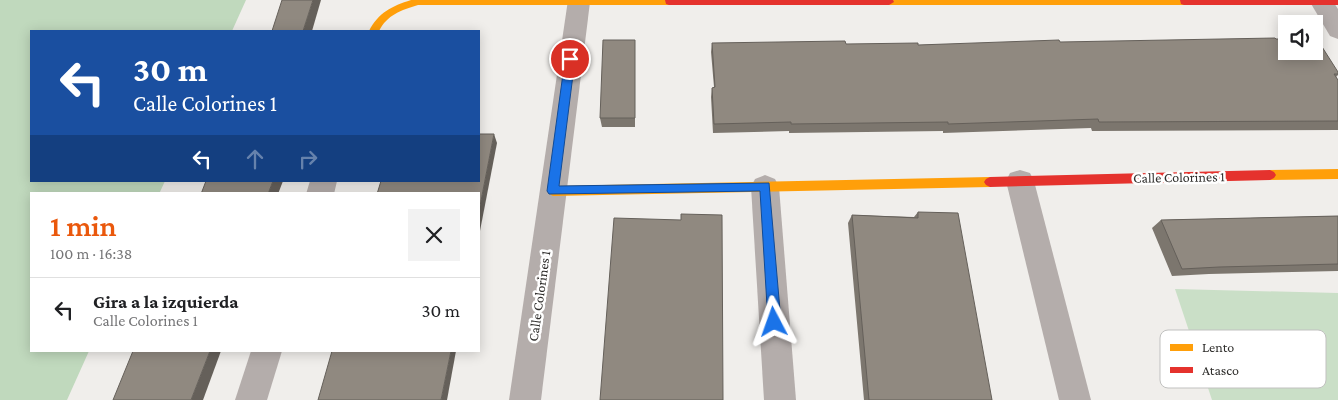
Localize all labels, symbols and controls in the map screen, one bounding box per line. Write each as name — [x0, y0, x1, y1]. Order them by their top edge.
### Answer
map controls — [1278, 15, 1323, 60]
button: sound — [1278, 15, 1323, 60]
pin — [549, 38, 591, 80]
icon: arrive — [556, 45, 584, 73]
icon: left — [50, 50, 115, 115]
text: 30 m — [133, 50, 208, 89]
text: Calle Colorines 1 — [133, 91, 277, 116]
icon: left — [188, 145, 216, 173]
icon: ahead — [241, 145, 269, 173]
icon: right — [294, 145, 322, 173]
street label: Calle Colorines 1 — [1133, 168, 1225, 186]
text: 1 min — [50, 209, 117, 242]
button: close — [408, 209, 460, 261]
text: 100 m · 16:38 — [50, 245, 132, 262]
street label: Calle Colorines 1 — [525, 249, 553, 342]
text: Gira a la izquierda — [93, 291, 239, 312]
position arrow — [747, 295, 799, 347]
icon: left — [50, 296, 78, 324]
text: 30 m — [421, 300, 460, 321]
text: Calle Colorines 1 — [93, 312, 198, 329]
legend — [1160, 330, 1326, 388]
text: Lento — [1202, 339, 1234, 355]
text: Atasco — [1202, 362, 1239, 378]

